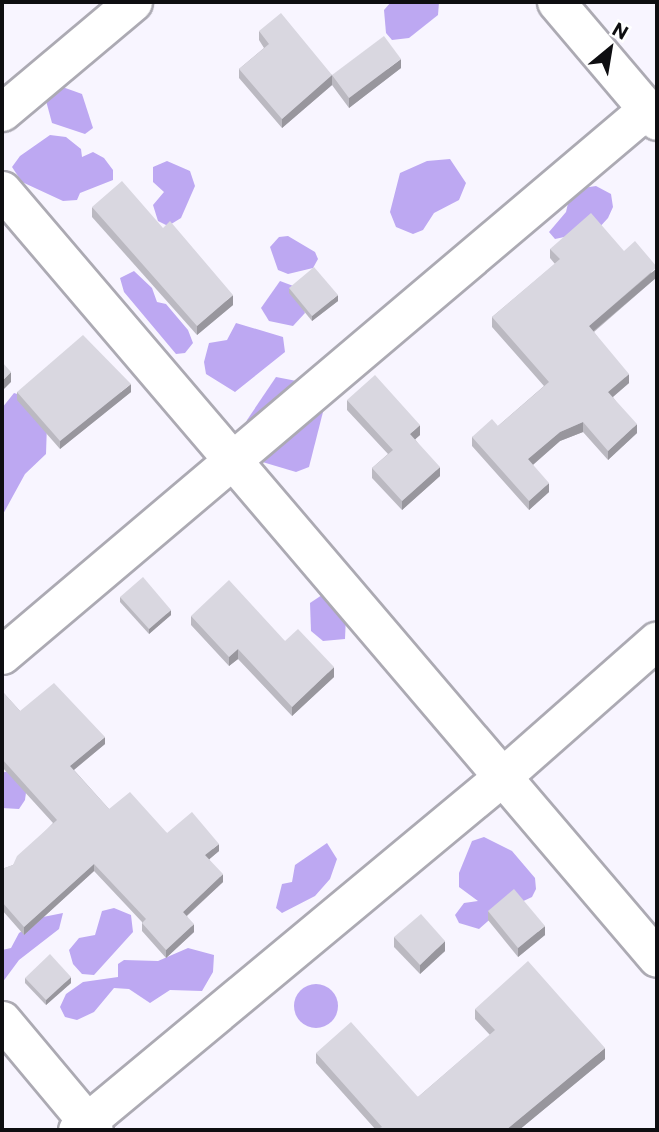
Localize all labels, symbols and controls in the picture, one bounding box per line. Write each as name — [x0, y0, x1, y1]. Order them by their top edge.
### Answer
north arrow — [575, 14, 645, 84]
text: N — [609, 17, 633, 44]

